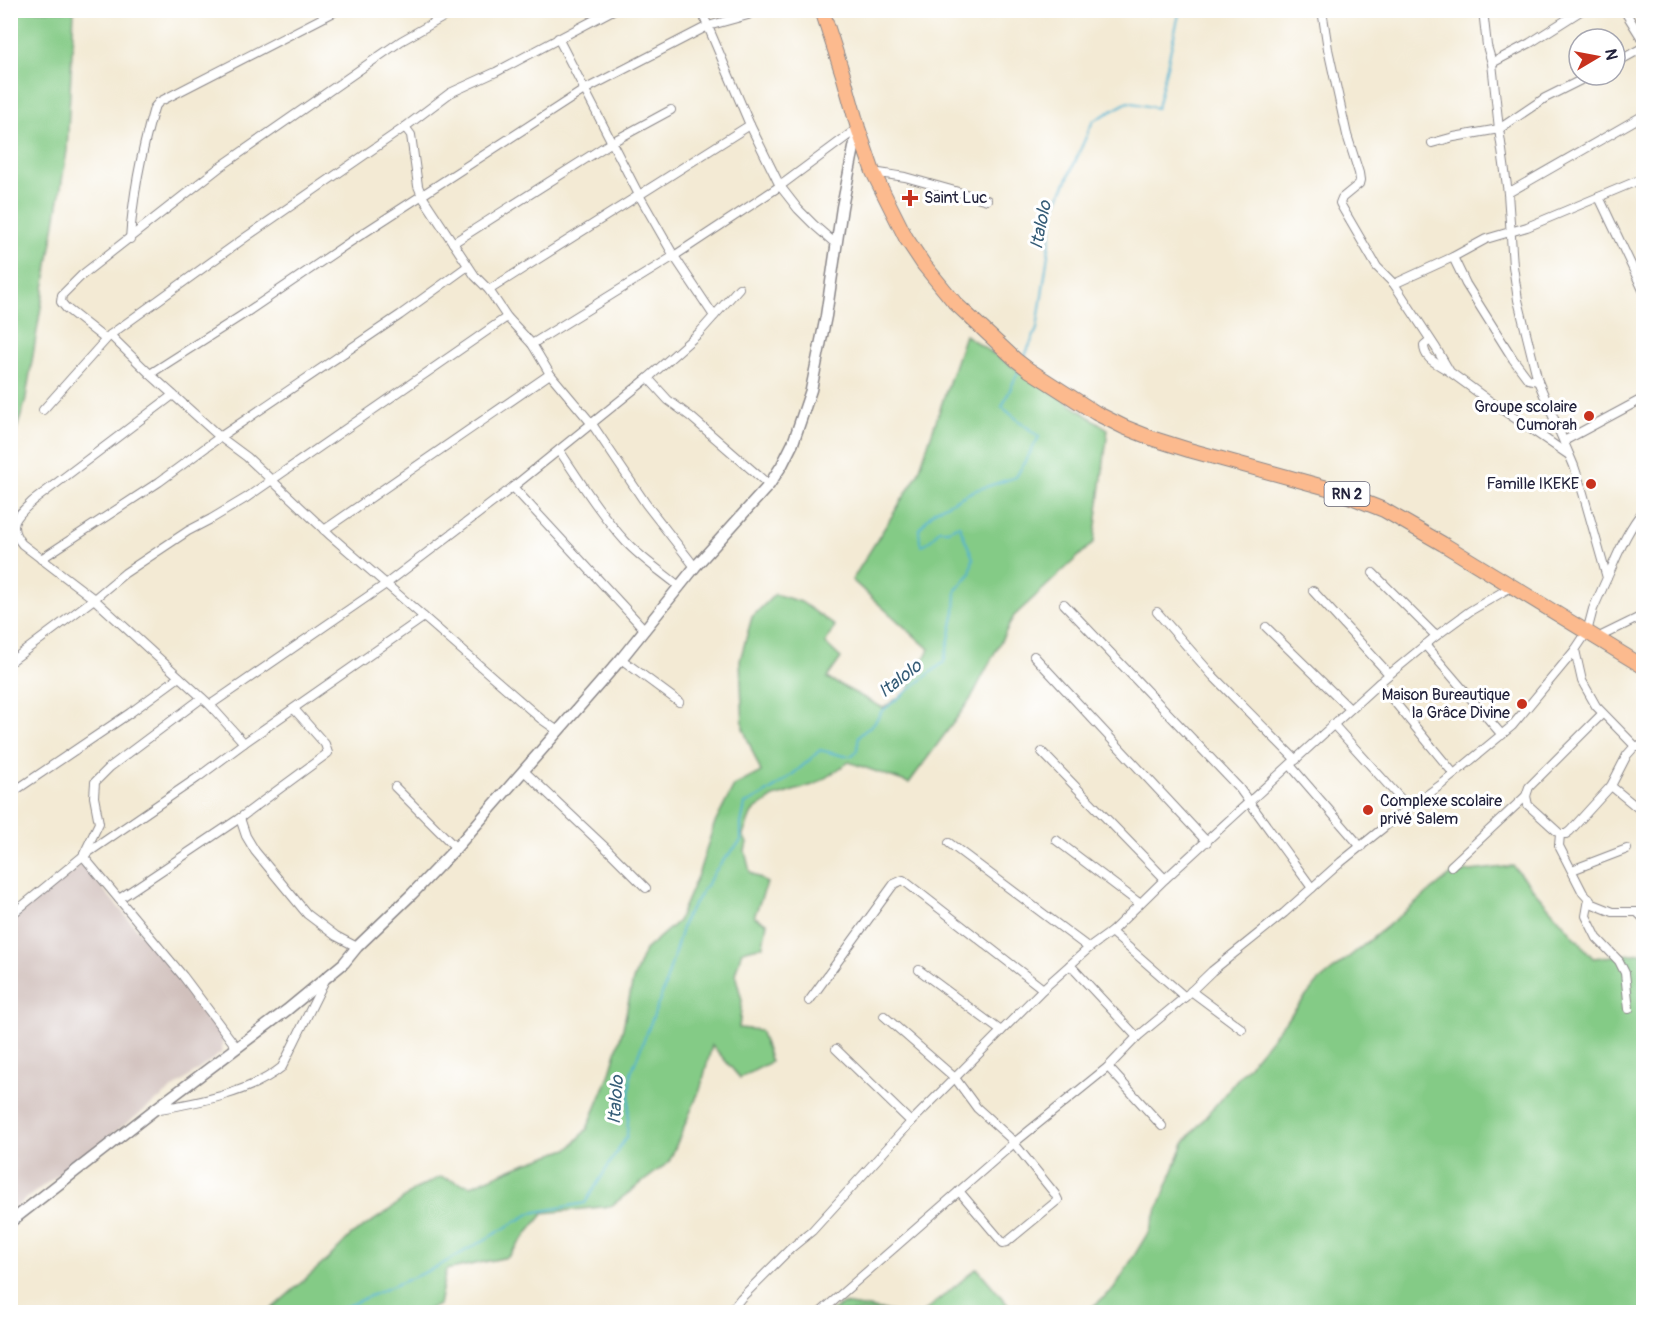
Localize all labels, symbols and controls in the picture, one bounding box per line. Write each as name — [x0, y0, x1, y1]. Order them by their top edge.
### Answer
north arrow — [1567, 27, 1627, 87]
text: N — [1600, 48, 1622, 62]
place label: Saint Luc — [924, 188, 987, 208]
marker: Saint Luc — [901, 189, 919, 207]
water label: Italolo — [1025, 198, 1057, 251]
place label: Groupe scolaire Cumorah — [1474, 397, 1577, 435]
marker: Groupe scolaire Cumorah — [1582, 409, 1596, 423]
place label: Famille IKEKE — [1486, 474, 1579, 494]
marker: Famille IKEKE — [1584, 477, 1598, 491]
road number: RN 2 — [1324, 482, 1370, 506]
water label: Italolo — [874, 654, 927, 703]
place label: Maison Bureautique la Grâce Divine — [1382, 685, 1510, 723]
marker: Maison Bureautique la Grâce Divine — [1515, 697, 1529, 711]
place label: Complexe scolaire privé Salem — [1380, 791, 1502, 829]
marker: Complexe scolaire privé Salem — [1361, 803, 1375, 817]
water label: Italolo — [603, 1074, 629, 1125]

